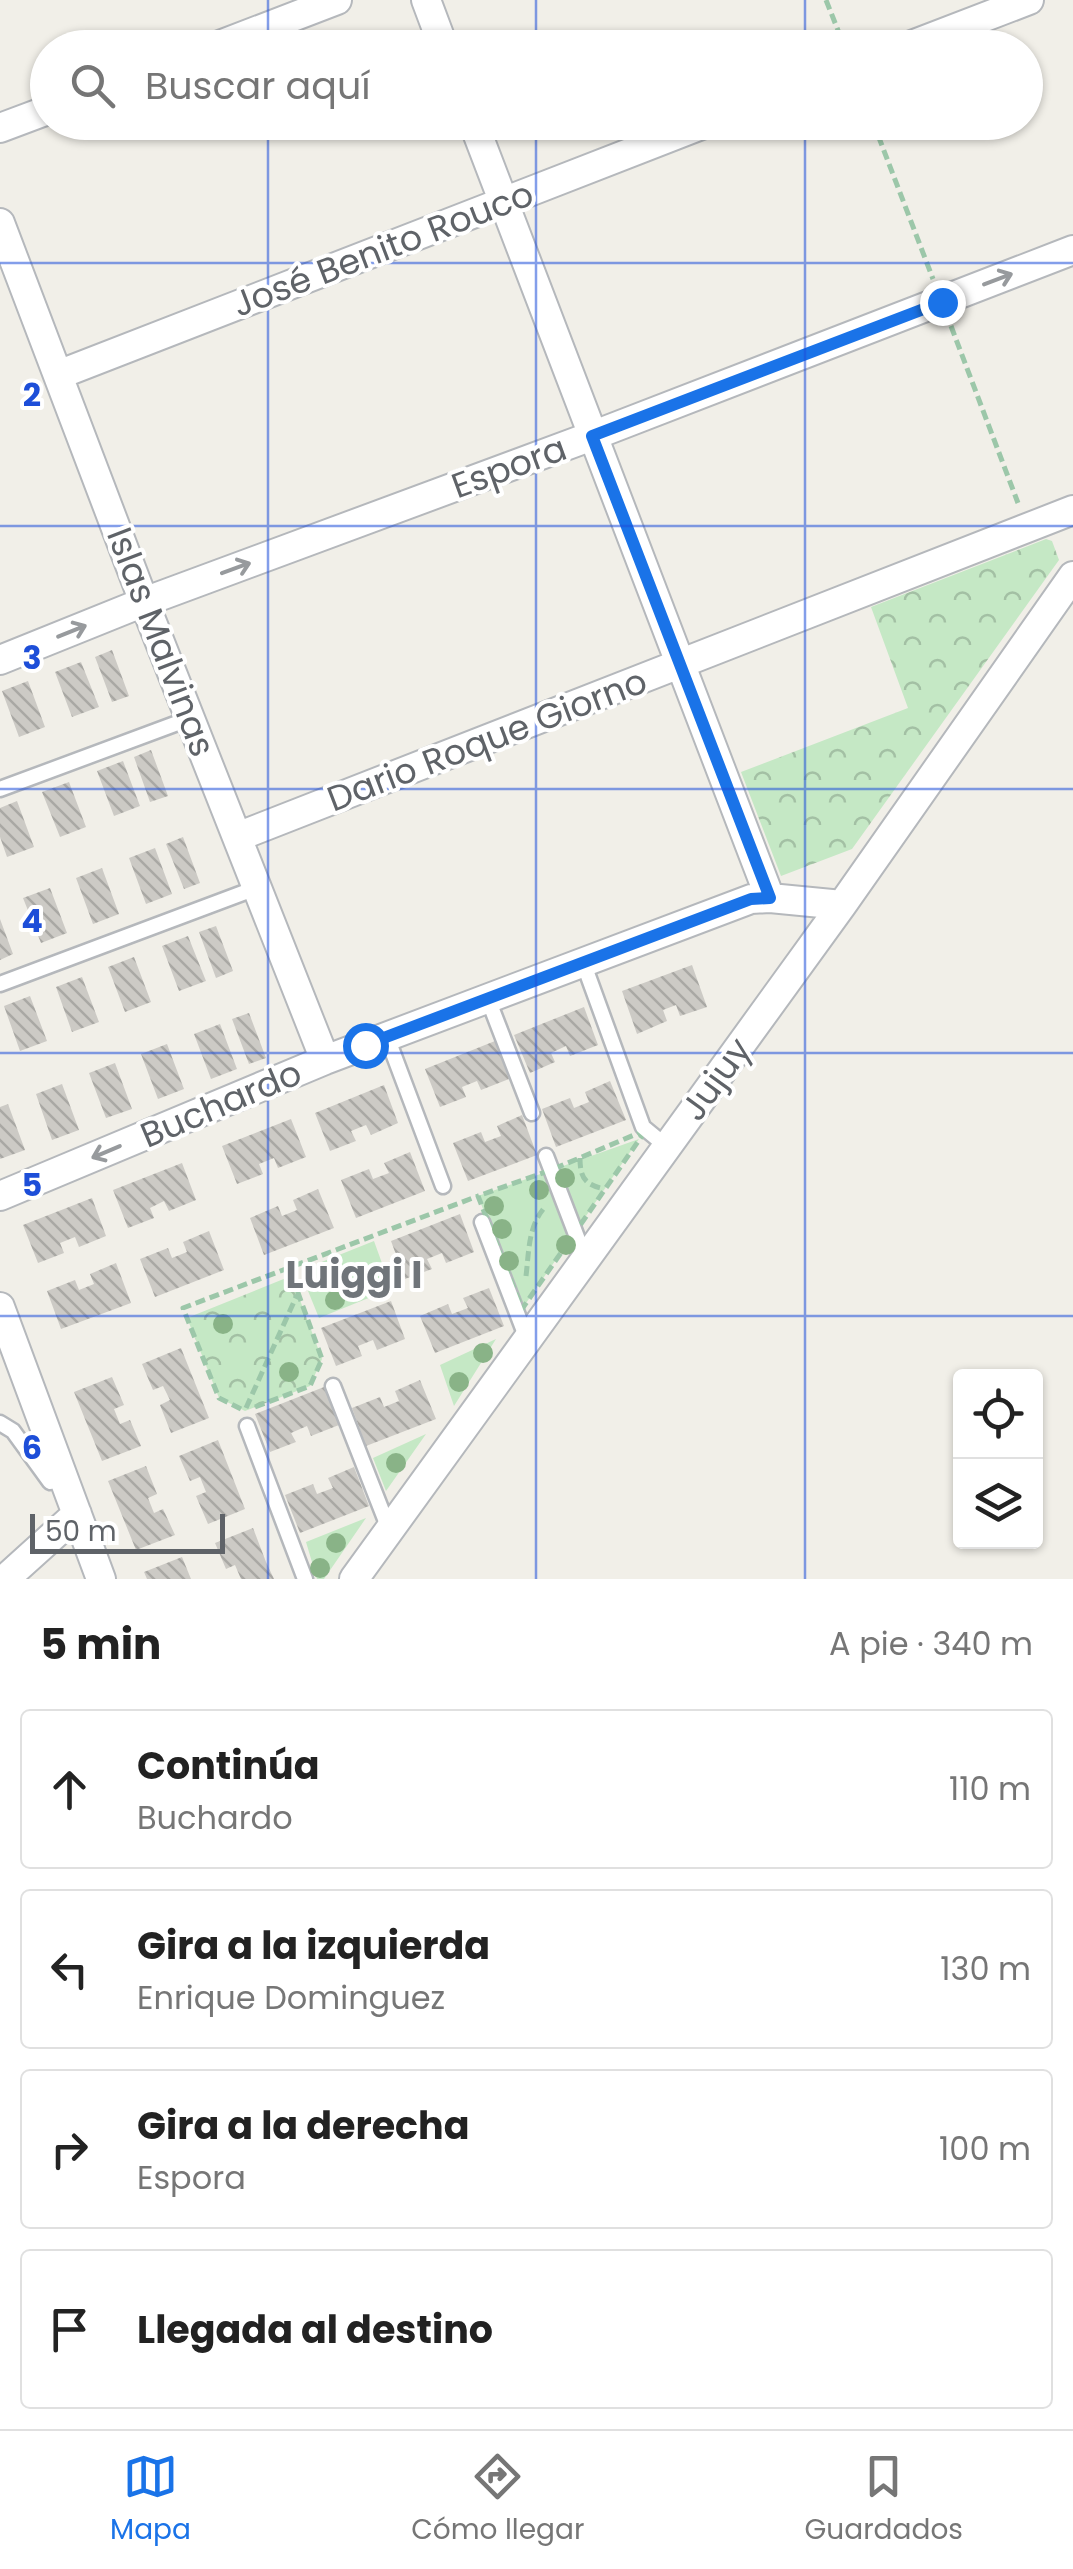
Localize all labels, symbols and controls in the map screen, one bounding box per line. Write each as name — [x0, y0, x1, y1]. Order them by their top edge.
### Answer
search box — [30, 30, 1043, 140]
icon: search — [65, 58, 120, 113]
text: Buscar aquí — [145, 59, 371, 112]
street label: José Benito Rouco — [225, 169, 540, 329]
one-way arrow — [982, 269, 1013, 287]
route end — [920, 280, 966, 326]
text: 2 — [23, 372, 41, 417]
street label: Espora — [445, 423, 573, 510]
street label: Islas Malvinas — [95, 520, 228, 763]
one-way arrow — [220, 558, 250, 576]
one-way arrow — [56, 621, 87, 639]
text: 3 — [22, 635, 42, 680]
street label: Dario Roque Giorno — [320, 656, 654, 823]
text: 4 — [21, 898, 43, 943]
route start — [343, 1023, 389, 1069]
street label: Jujuy — [669, 1027, 763, 1130]
street label: Buchardo — [133, 1048, 309, 1159]
one-way arrow — [91, 1144, 122, 1162]
text: 5 — [22, 1162, 42, 1207]
district label: Luiggi I — [285, 1248, 423, 1301]
map controls — [953, 1369, 1043, 1549]
button: locate — [953, 1369, 1043, 1459]
text: 6 — [22, 1425, 42, 1470]
button: layers — [953, 1459, 1043, 1549]
scale bar — [30, 1509, 225, 1553]
text: 50 m — [45, 1512, 116, 1551]
text: 5 min — [40, 1615, 161, 1674]
text: A pie · 340 m — [829, 1621, 1033, 1666]
text: Continúa — [137, 1739, 319, 1792]
icon: ahead — [42, 1762, 97, 1817]
text: 110 m — [949, 1766, 1031, 1811]
text: Buchardo — [137, 1795, 293, 1840]
text: Gira a la izquierda — [137, 1919, 490, 1972]
icon: left — [42, 1942, 97, 1997]
text: 130 m — [940, 1946, 1031, 1991]
text: Enrique Dominguez — [137, 1975, 445, 2020]
text: Gira a la derecha — [137, 2099, 470, 2152]
icon: right — [42, 2122, 97, 2177]
text: 100 m — [939, 2126, 1031, 2171]
text: Espora — [137, 2155, 246, 2200]
icon: arrive — [42, 2302, 97, 2357]
text: Llegada al destino — [137, 2303, 493, 2356]
tab: Mapa — [110, 2449, 191, 2551]
tab: Cómo llegar — [411, 2449, 584, 2551]
tab: Guardados — [805, 2449, 963, 2551]

